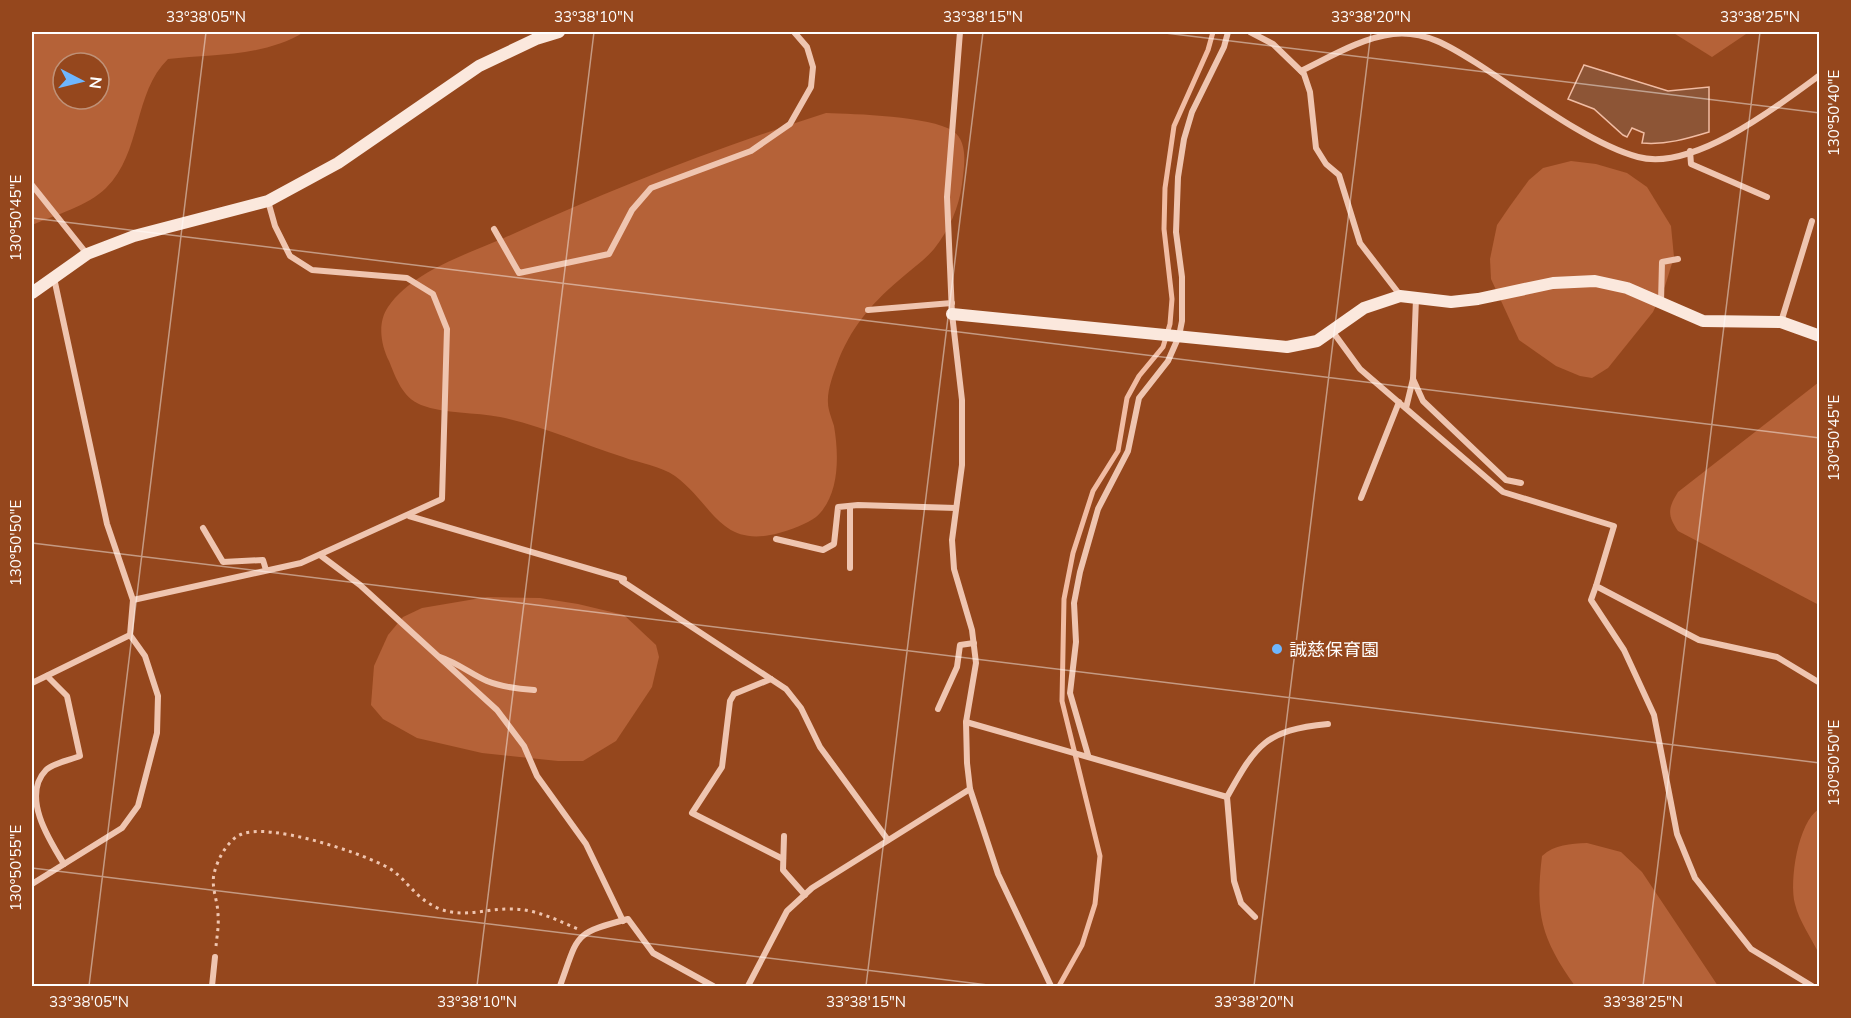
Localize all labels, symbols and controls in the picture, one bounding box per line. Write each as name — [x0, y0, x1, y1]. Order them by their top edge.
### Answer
text: 33°38'05"N — [166, 7, 246, 26]
text: 33°38'10"N — [554, 7, 634, 26]
text: 33°38'15"N — [943, 7, 1023, 26]
text: 33°38'20"N — [1331, 7, 1411, 26]
text: 33°38'25"N — [1720, 7, 1800, 26]
north arrow — [51, 51, 111, 111]
text: 130°50'40"E — [1824, 70, 1843, 156]
text: N — [85, 76, 107, 90]
text: 130°50'45"E — [6, 175, 25, 261]
text: 130°50'45"E — [1824, 395, 1843, 481]
text: 130°50'50"E — [6, 500, 25, 586]
place label: 誠慈保育園 — [1289, 638, 1379, 661]
marker: 誠慈保育園 — [1270, 642, 1284, 656]
text: 130°50'50"E — [1824, 720, 1843, 806]
text: 130°50'55"E — [6, 825, 25, 911]
text: 33°38'05"N — [49, 992, 129, 1011]
text: 33°38'10"N — [437, 992, 517, 1011]
text: 33°38'15"N — [826, 992, 906, 1011]
text: 33°38'20"N — [1214, 992, 1294, 1011]
text: 33°38'25"N — [1603, 992, 1683, 1011]

